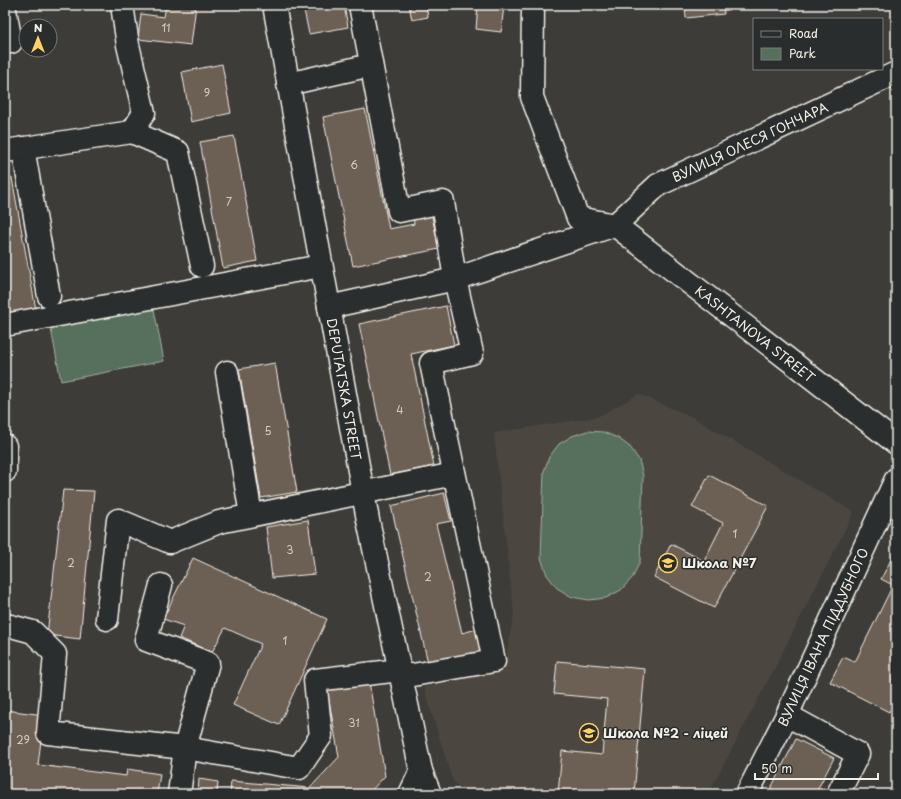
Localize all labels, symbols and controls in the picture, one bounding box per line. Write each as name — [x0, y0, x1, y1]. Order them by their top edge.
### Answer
north arrow — [18, 18, 58, 58]
legend — [753, 18, 883, 70]
text: N — [34, 19, 43, 36]
house number: 11 — [161, 19, 171, 36]
text: Road — [789, 24, 818, 42]
text: Park — [789, 44, 816, 62]
house number: 9 — [204, 84, 210, 101]
street label: ВУЛИЦЯ ОЛЕСЯ ГОНЧАРА — [669, 97, 831, 186]
house number: 6 — [350, 156, 358, 173]
house number: 7 — [226, 193, 232, 210]
street label: KASHTANOVA STREET — [691, 281, 819, 387]
street label: DEPUTATSKA STREET — [323, 317, 366, 461]
house number: 4 — [396, 401, 404, 418]
house number: 5 — [264, 422, 272, 439]
house number: 1 — [733, 525, 738, 542]
house number: 3 — [286, 541, 294, 558]
street label: ВУЛИЦЯ ІВАНА ПІДДУБНОГО — [773, 544, 872, 729]
school or university icon: Школа №7 — [657, 552, 679, 574]
place label: Школа №7 — [682, 553, 757, 572]
house number: 2 — [67, 554, 75, 571]
house number: 2 — [424, 568, 432, 585]
house number: 1 — [283, 632, 288, 649]
house number: 31 — [348, 714, 360, 731]
school or university icon: Школа №2 - ліцей — [578, 722, 600, 744]
place label: Школа №2 - ліцей — [603, 723, 728, 742]
house number: 29 — [16, 731, 30, 748]
scale bar — [755, 755, 878, 781]
text: 50 m — [761, 759, 792, 777]

